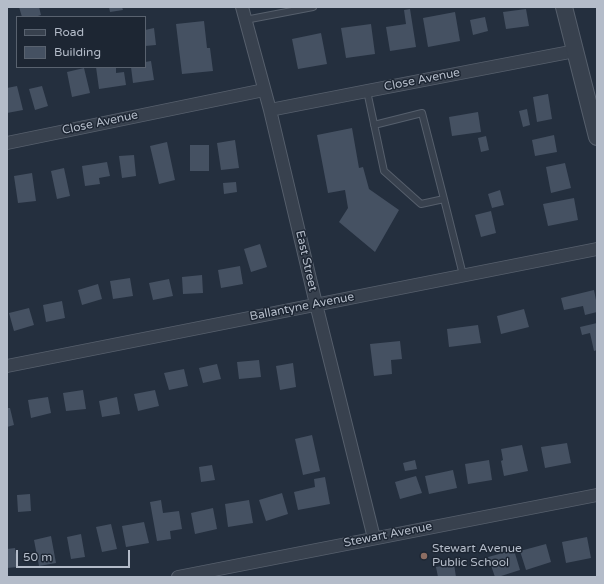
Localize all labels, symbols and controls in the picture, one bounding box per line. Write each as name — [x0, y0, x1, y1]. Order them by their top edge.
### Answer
legend — [16, 16, 146, 68]
text: Road — [54, 25, 84, 39]
text: Building — [54, 45, 101, 59]
street label: Close Avenue — [383, 66, 461, 94]
street label: Close Avenue — [61, 108, 139, 138]
street label: East Street — [292, 229, 320, 293]
street label: Ballantyne Avenue — [249, 290, 355, 324]
street label: Stewart Avenue — [343, 519, 433, 551]
scale bar — [18, 542, 132, 568]
place label: Stewart Avenue Public School — [432, 542, 522, 570]
text: 50 m — [23, 550, 52, 564]
marker: Stewart Avenue Public School — [419, 551, 429, 561]

